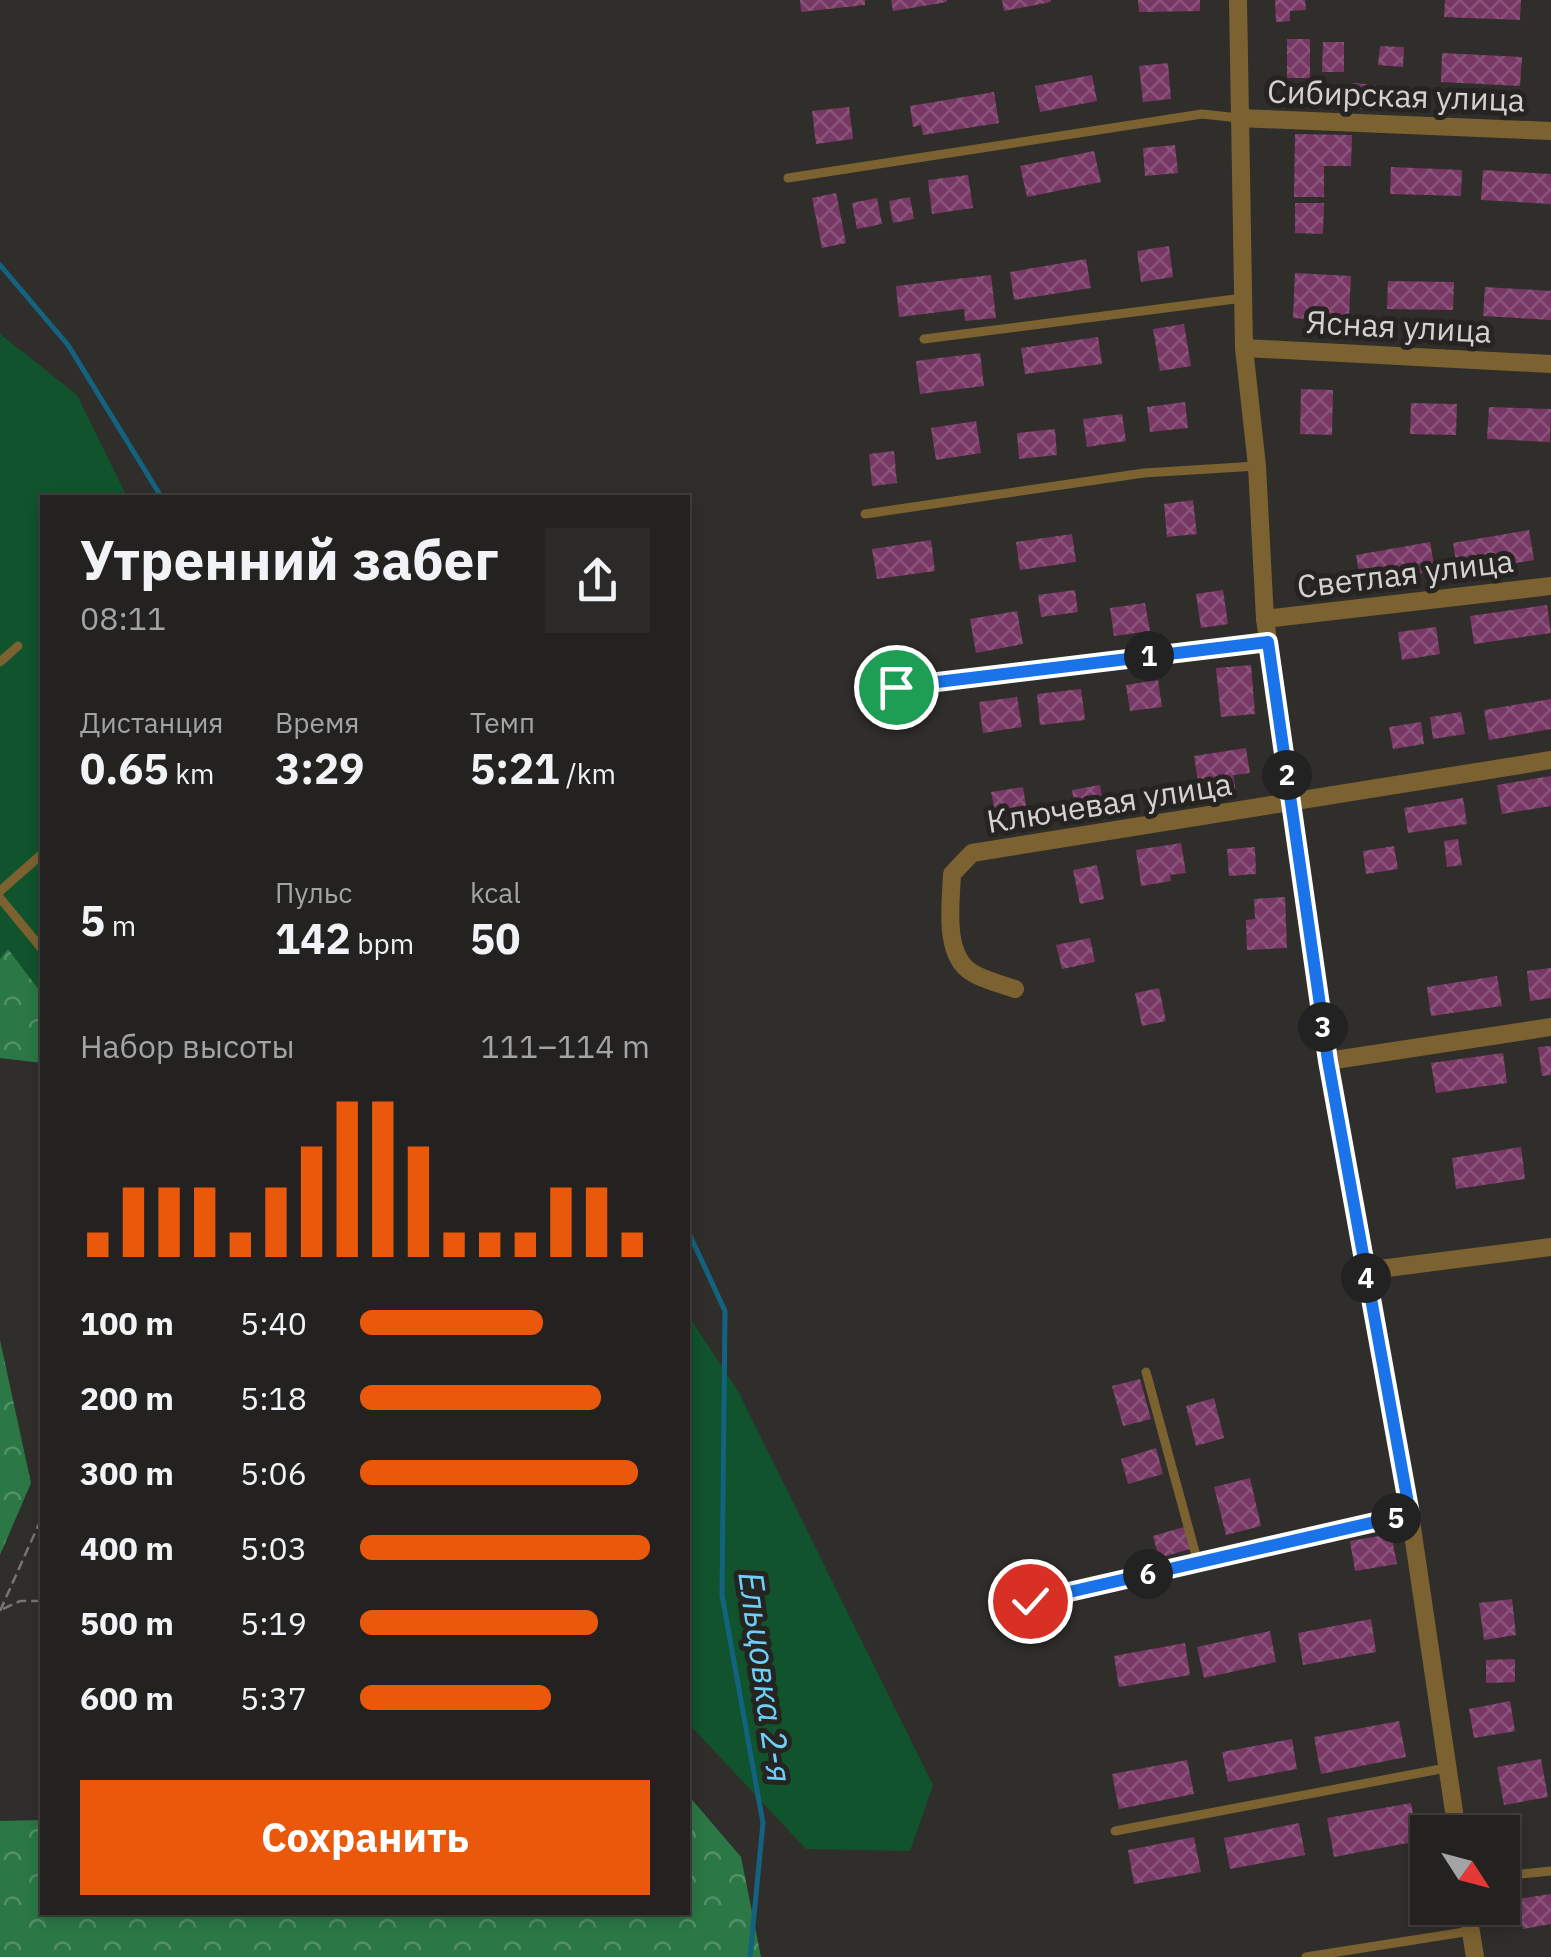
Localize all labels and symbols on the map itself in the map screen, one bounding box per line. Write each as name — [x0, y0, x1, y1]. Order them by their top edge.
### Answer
street label: Сибирская улица — [1266, 70, 1526, 120]
street label: Ясная улица — [1305, 300, 1493, 352]
street label: Светлая улица — [1294, 539, 1516, 607]
pin: 1 — [1124, 631, 1174, 681]
pin — [854, 645, 939, 730]
pin: 2 — [1262, 750, 1312, 800]
street label: Ключевая улица — [984, 762, 1234, 842]
pin: 3 — [1298, 1002, 1348, 1052]
pin: 4 — [1341, 1253, 1391, 1303]
pin: 5 — [1371, 1493, 1421, 1543]
pin: 6 — [1123, 1549, 1173, 1599]
pin — [988, 1559, 1073, 1644]
water label: Ельцовка 2-я — [728, 1568, 804, 1786]
north arrow — [1410, 1815, 1520, 1925]

